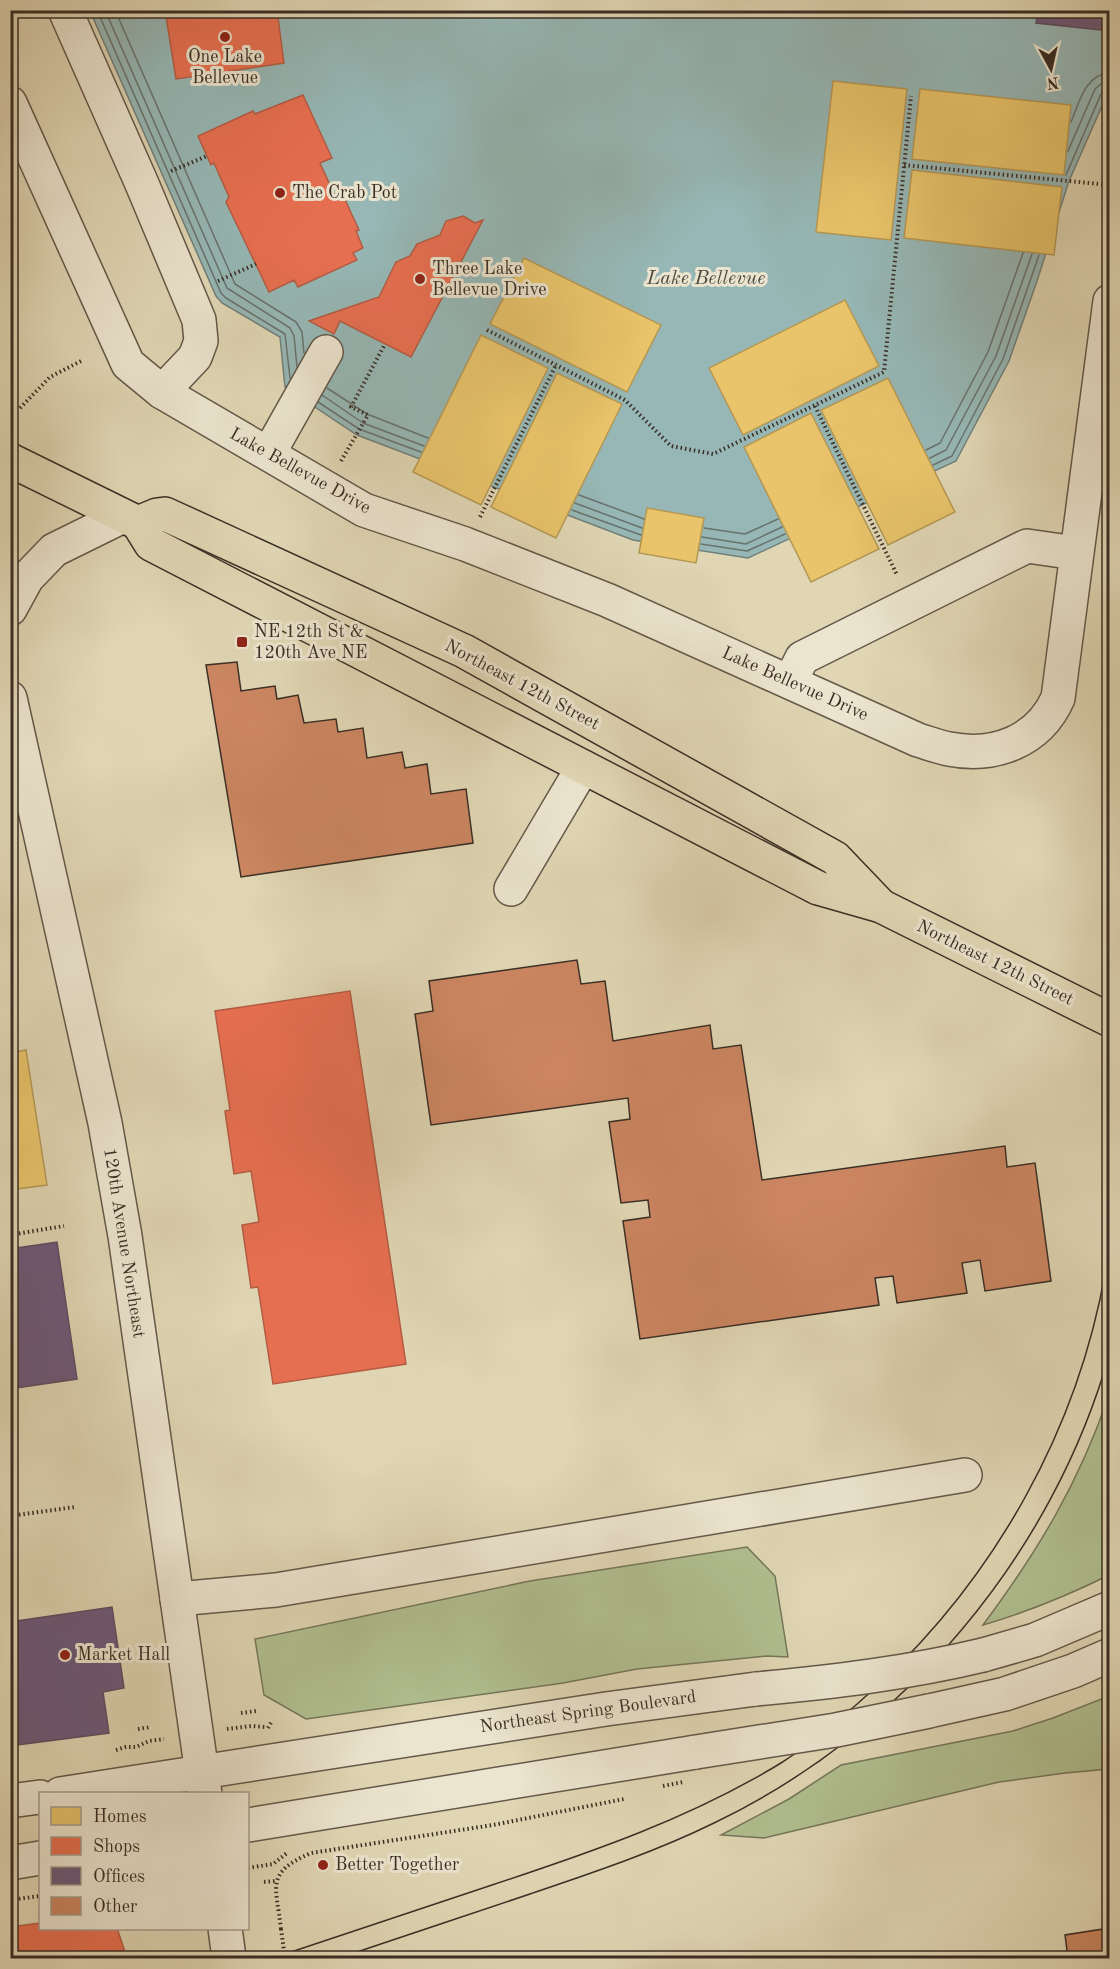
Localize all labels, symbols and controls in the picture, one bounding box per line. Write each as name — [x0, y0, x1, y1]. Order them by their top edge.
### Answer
marker: One Lake Bellevue — [218, 30, 232, 44]
north arrow — [1021, 39, 1081, 99]
place label: One Lake Bellevue — [188, 48, 262, 87]
text: N — [1045, 73, 1060, 91]
place label: The Crab Pot — [292, 184, 397, 202]
marker: The Crab Pot — [273, 186, 287, 200]
place label: Three Lake Bellevue Drive — [432, 260, 546, 299]
water label: Lake Bellevue — [646, 269, 765, 289]
marker: Three Lake Bellevue Drive — [413, 272, 427, 286]
street label: Lake Bellevue Drive — [227, 425, 373, 517]
place label: NE 12th St & 120th Ave NE — [254, 623, 367, 662]
marker: NE 12th St & 120th Ave NE — [235, 635, 249, 649]
street label: Northeast 12th Street — [442, 637, 602, 733]
street label: Lake Bellevue Drive — [719, 644, 871, 724]
street label: Northeast 12th Street — [914, 917, 1076, 1009]
street label: 120th Avenue Northeast — [100, 1147, 148, 1339]
place label: Market Hall — [77, 1646, 170, 1664]
marker: Market Hall — [58, 1648, 72, 1662]
street label: Northeast Spring Boulevard — [479, 1688, 697, 1736]
legend — [39, 1792, 249, 1930]
text: Homes — [93, 1808, 147, 1826]
text: Shops — [93, 1838, 140, 1856]
place label: Better Together — [335, 1856, 460, 1874]
marker: Better Together — [316, 1858, 330, 1872]
text: Offices — [93, 1868, 145, 1886]
text: Other — [93, 1898, 138, 1916]

